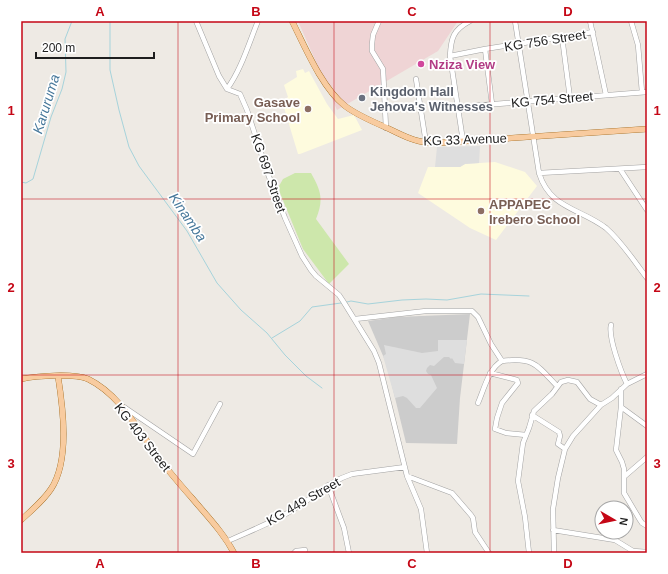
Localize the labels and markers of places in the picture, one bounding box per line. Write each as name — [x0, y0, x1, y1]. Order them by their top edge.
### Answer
place label: Nziza View — [429, 57, 496, 72]
marker: Nziza View — [416, 59, 426, 69]
place label: Kingdom Hall Jehova's Witnesses — [370, 84, 493, 114]
marker: Kingdom Hall Jehova's Witnesses — [357, 93, 367, 103]
place label: Gasave Primary School — [205, 95, 300, 125]
marker: Gasave Primary School — [303, 104, 313, 114]
place label: APPAPEC Irebero School — [489, 197, 580, 227]
marker: APPAPEC Irebero School — [476, 206, 486, 216]

